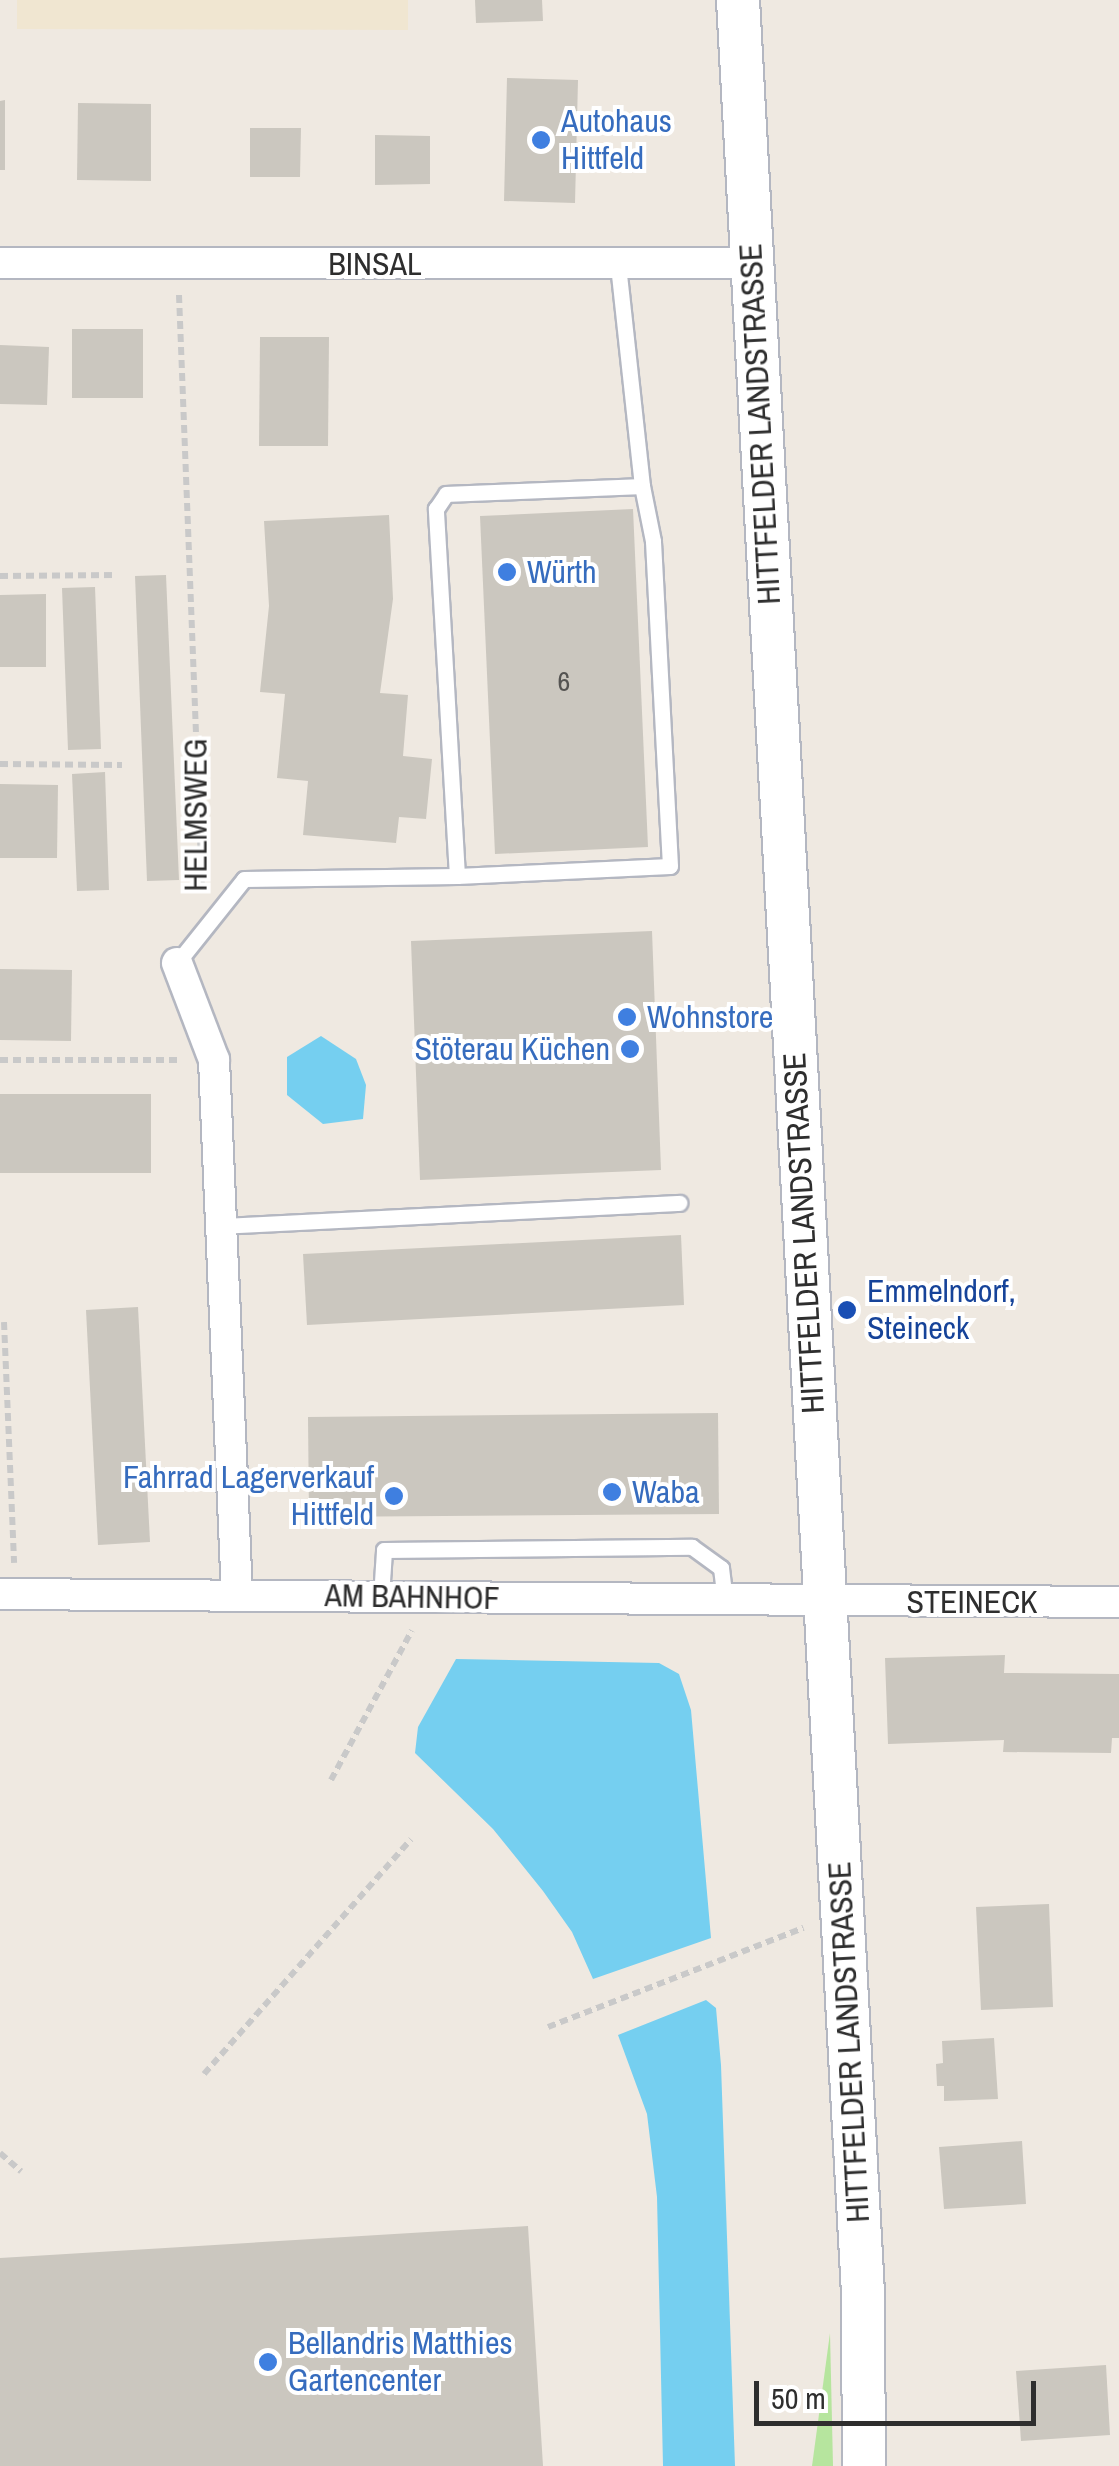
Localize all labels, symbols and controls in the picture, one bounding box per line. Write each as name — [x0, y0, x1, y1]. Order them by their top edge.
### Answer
place label: Autohaus Hittfeld — [561, 103, 672, 178]
marker: Autohaus Hittfeld — [530, 129, 552, 151]
street label: HITTFELDER LANDSTRASSE — [731, 242, 789, 606]
street label: BINSAL — [328, 245, 422, 283]
place label: Würth — [527, 553, 597, 591]
marker: Würth — [496, 561, 518, 583]
house number: 6 — [558, 664, 570, 698]
street label: HELMSWEG — [177, 738, 215, 892]
place label: Wohnstore — [647, 998, 773, 1036]
marker: Wohnstore — [616, 1006, 638, 1028]
place label: Stöterau Küchen — [415, 1030, 610, 1068]
marker: Stöterau Küchen — [619, 1038, 641, 1060]
street label: HITTFELDER LANDSTRASSE — [775, 1051, 833, 1415]
place label: Emmelndorf, Steineck — [867, 1273, 1016, 1348]
marker: Emmelndorf, Steineck — [836, 1299, 858, 1321]
place label: Fahrrad Lagerverkauf Hittfeld — [123, 1459, 374, 1534]
place label: Waba — [632, 1473, 700, 1511]
marker: Waba — [601, 1481, 623, 1503]
marker: Fahrrad Lagerverkauf Hittfeld — [383, 1485, 405, 1507]
street label: AM BAHNHOF — [324, 1576, 500, 1618]
street label: STEINECK — [906, 1583, 1038, 1621]
street label: HITTFELDER LANDSTRASSE — [820, 1860, 878, 2224]
place label: Bellandris Matthies Gartencenter — [288, 2325, 513, 2400]
marker: Bellandris Matthies Gartencenter — [257, 2351, 279, 2373]
scale bar — [759, 2361, 1042, 2423]
text: 50 m — [771, 2378, 826, 2418]

